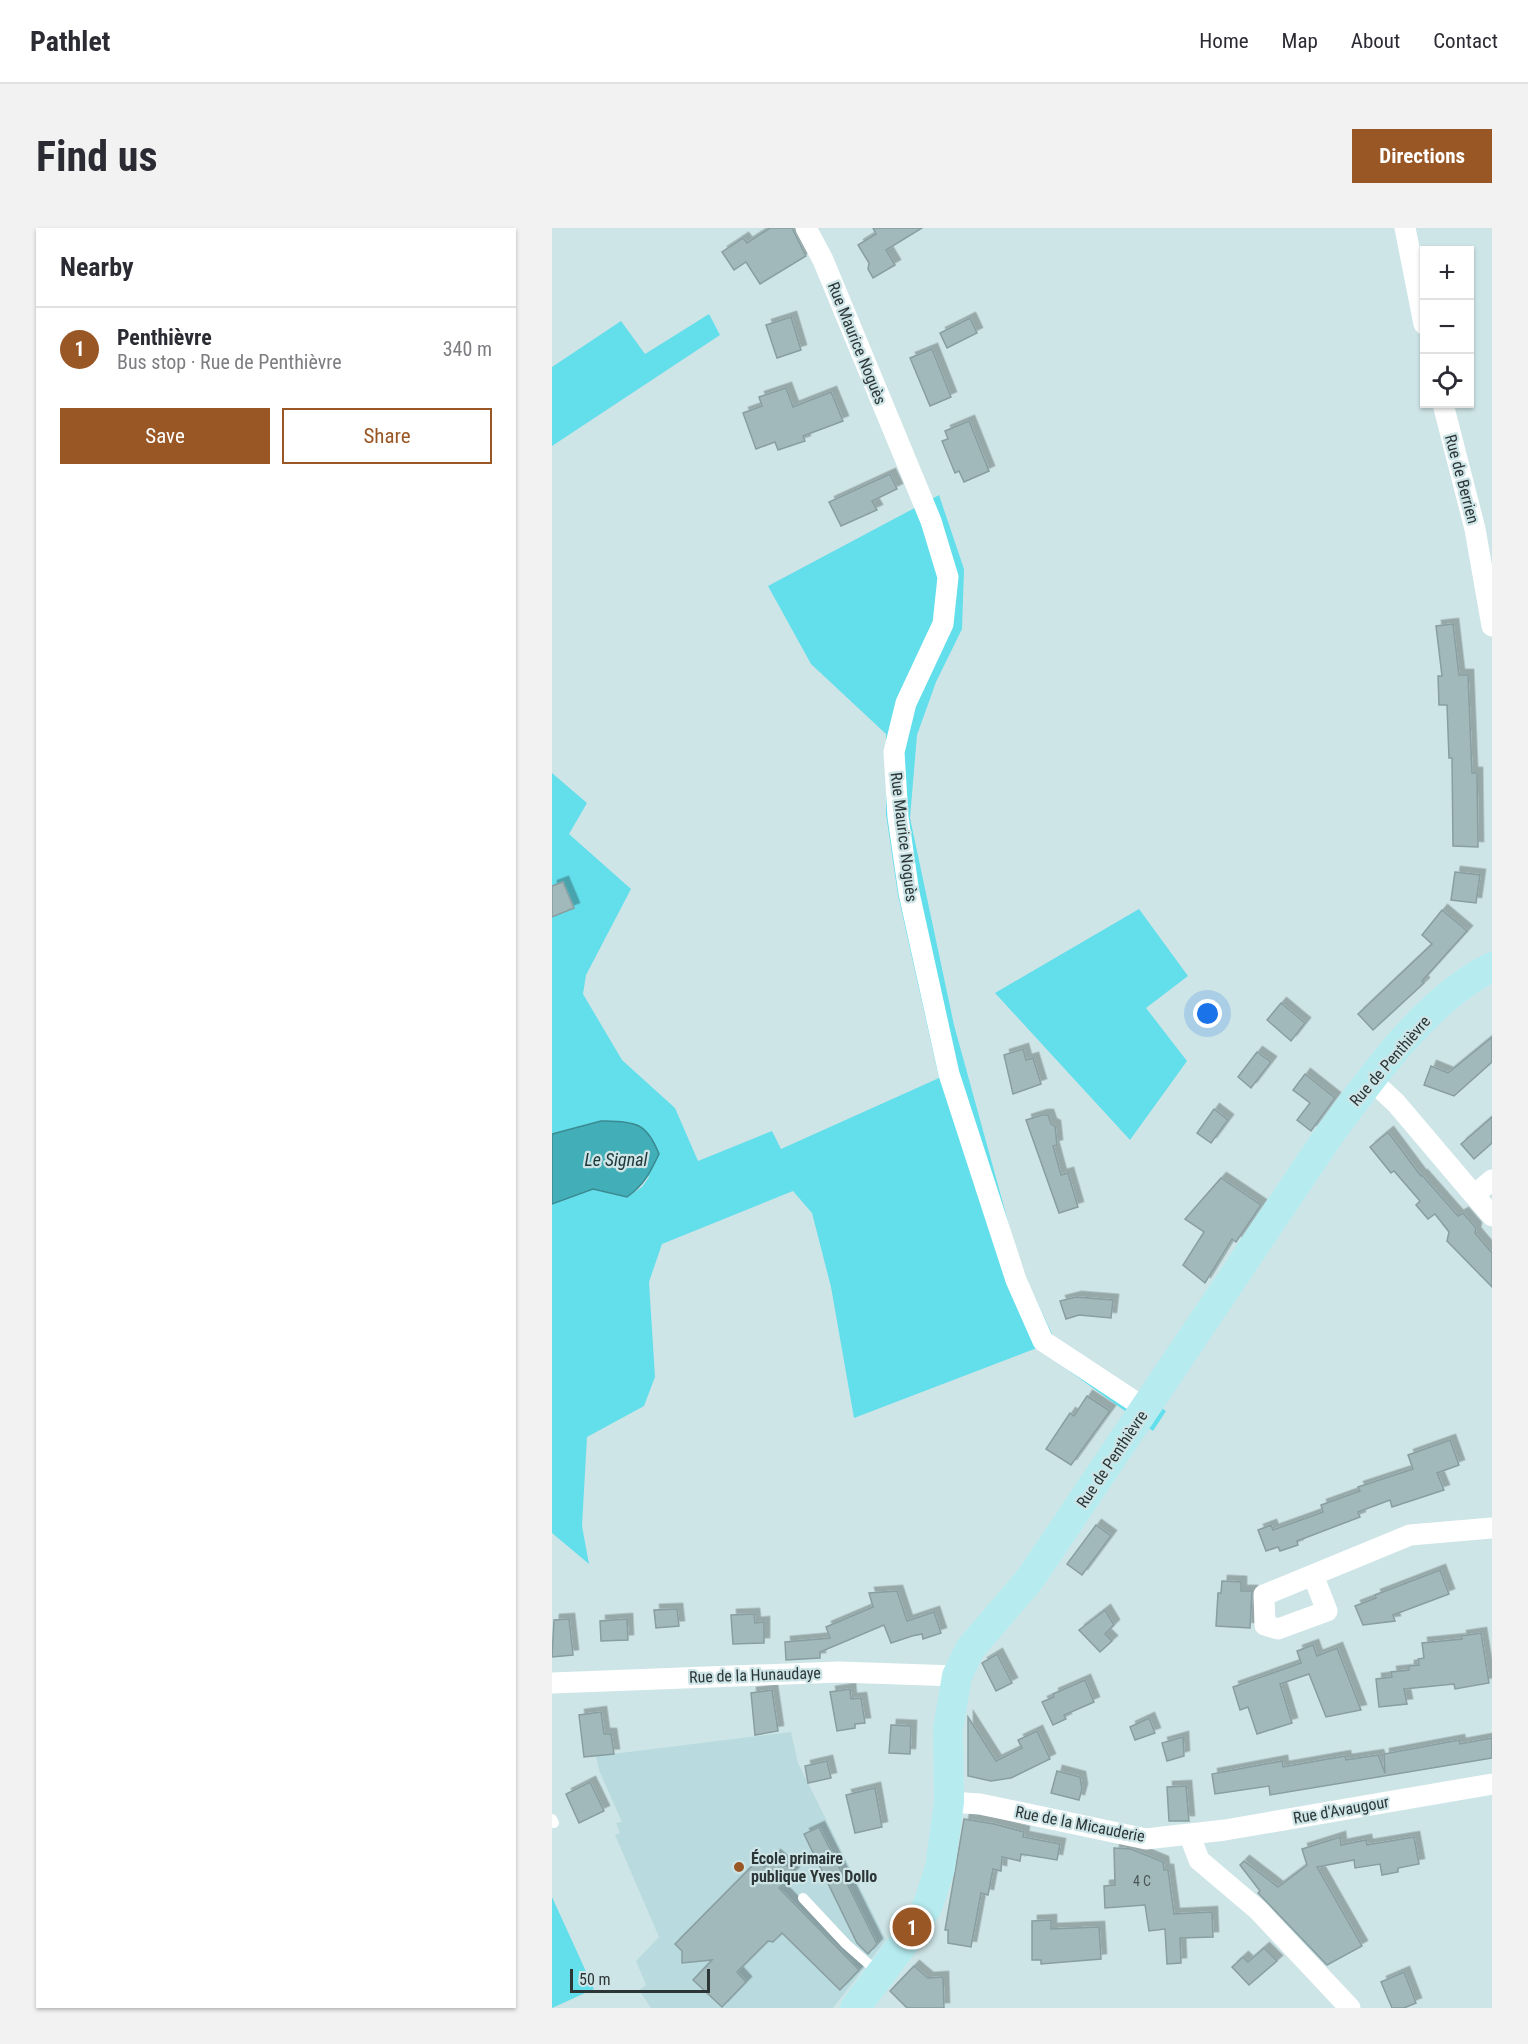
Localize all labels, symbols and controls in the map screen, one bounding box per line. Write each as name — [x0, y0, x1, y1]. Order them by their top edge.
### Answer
text: Pathlet — [30, 25, 110, 58]
text: Home — [1199, 29, 1249, 53]
text: Map — [1282, 29, 1318, 53]
text: About — [1351, 29, 1400, 53]
text: Contact — [1433, 29, 1498, 53]
button: Directions — [1352, 129, 1492, 183]
text: Find us — [36, 132, 157, 181]
map controls — [1420, 246, 1474, 408]
button: + — [1420, 246, 1474, 300]
text: Nearby — [60, 252, 134, 282]
street label: Rue Maurice Noguès — [824, 279, 890, 407]
button: − — [1420, 300, 1474, 354]
text: Penthièvre — [117, 325, 212, 350]
text: 1 — [74, 337, 85, 361]
text: 340 m — [443, 337, 492, 361]
text: Bus stop · Rue de Penthièvre — [117, 350, 342, 374]
button: locate — [1420, 354, 1474, 408]
button: Save — [60, 408, 270, 464]
button: Share — [282, 408, 492, 464]
street label: Rue de Berrien — [1441, 432, 1483, 526]
street label: Rue Maurice Noguès — [887, 771, 921, 903]
your location — [1193, 999, 1222, 1028]
street label: Rue de Penthièvre — [1346, 1012, 1434, 1110]
water label: Le Signal — [584, 1149, 649, 1170]
street label: Rue de Penthièvre — [1072, 1407, 1152, 1511]
street label: Rue de la Hunaudaye — [689, 1663, 821, 1687]
street label: Rue d'Avaugour — [1292, 1792, 1390, 1828]
street label: Rue de la Micauderie — [1014, 1802, 1146, 1846]
place label: École primaire publique Yves Dollo — [751, 1849, 877, 1886]
marker: École primaire publique Yves Dollo — [732, 1860, 746, 1874]
house number: 4 C — [1133, 1873, 1151, 1889]
pin: 1 — [892, 1904, 932, 1950]
scale bar — [570, 1966, 710, 1994]
text: 50 m — [579, 1970, 611, 1989]

